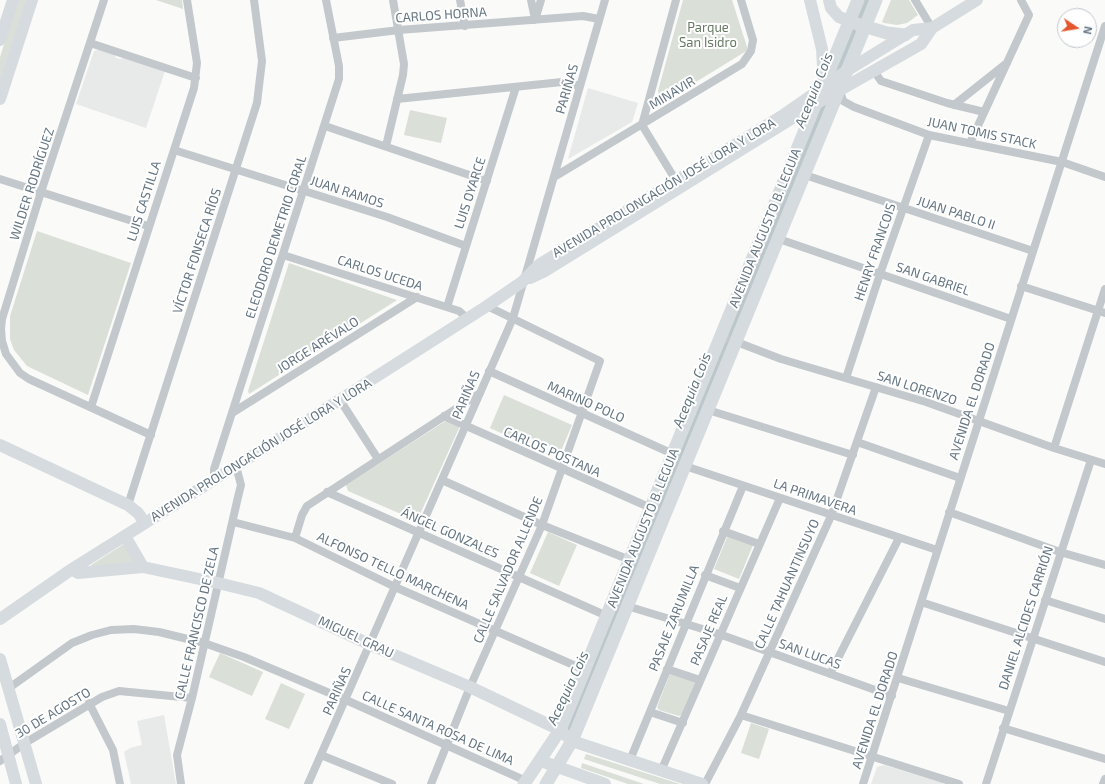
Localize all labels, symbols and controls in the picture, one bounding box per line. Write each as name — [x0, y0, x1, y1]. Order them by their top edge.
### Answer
street label: CARLOS HORNA — [395, 4, 487, 26]
north arrow — [1057, 8, 1097, 48]
park label: Parque San Isidro — [679, 20, 737, 51]
text: N — [1081, 25, 1095, 36]
water label: Acequia Cois — [791, 50, 837, 130]
street label: PARIÑAS — [552, 62, 582, 116]
street label: MINAVIR — [646, 73, 698, 113]
street label: JUAN TOMIS STACK — [926, 114, 1038, 152]
street label: AVENIDA PROLONGACIÓN JOSÉ LORA Y LORA — [550, 115, 778, 261]
street label: WILDER RODRÍGUEZ — [6, 126, 58, 242]
street label: AVENIDA AUGUSTO B. LEGUIA — [726, 146, 804, 310]
street label: ELEODORO DEMETRIO CORAL — [242, 153, 310, 321]
street label: LUIS OYARCE — [451, 155, 489, 231]
street label: LUIS CASTILLA — [124, 159, 164, 243]
street label: JUAN RAMOS — [308, 173, 386, 211]
street label: VÍCTOR FONSECA RÍOS — [169, 186, 225, 316]
street label: JUAN PABLO II — [915, 193, 997, 233]
street label: HENRY FRANCOIS — [851, 201, 899, 303]
street label: CARLOS UCEDA — [335, 252, 425, 294]
street label: SAN GABRIEL — [894, 259, 972, 299]
street label: JORGE ARÉVALO — [274, 314, 362, 376]
street label: AVENIDA EL DORADO — [946, 340, 998, 462]
water label: Acequia Cois — [669, 350, 715, 430]
street label: PARIÑAS — [449, 368, 483, 422]
street label: SAN LORENZO — [875, 368, 959, 408]
street label: AVENIDA PROLONGACIÓN JOSÉ LORA Y LORA — [148, 375, 374, 525]
street label: MARINO POLO — [545, 378, 627, 426]
street label: CARLOS POSTANA — [501, 424, 603, 480]
street label: AVENIDA AUGUSTO B. LEGUIA — [604, 446, 682, 610]
street label: LA PRIMAVERA — [771, 475, 859, 519]
street label: CALLE SALVADOR ALLENDE — [470, 494, 546, 646]
street label: ÁNGEL GONZALES — [399, 505, 501, 561]
street label: CALLE TAHUANTINSUYO — [751, 517, 823, 651]
street label: ALFONSO TELLO MARCHENA — [314, 529, 472, 613]
street label: DANIEL ALCIDES CARRIÓN — [995, 544, 1057, 692]
street label: CALLE FRANCISCO DE ZELA — [172, 545, 222, 701]
street label: PASAJE ZARUMILLA — [645, 562, 703, 674]
street label: PASAJE REAL — [687, 592, 731, 668]
street label: MIGUEL GRAU — [316, 613, 396, 661]
street label: SAN LUCAS — [777, 635, 843, 673]
water label: Acequia Cois — [544, 648, 592, 728]
street label: AVENIDA EL DORADO — [849, 649, 901, 771]
street label: PARIÑAS — [319, 664, 355, 718]
street label: 30 DE AGOSTO — [13, 684, 93, 742]
street label: CALLE SANTA ROSA DE LIMA — [360, 687, 516, 769]

